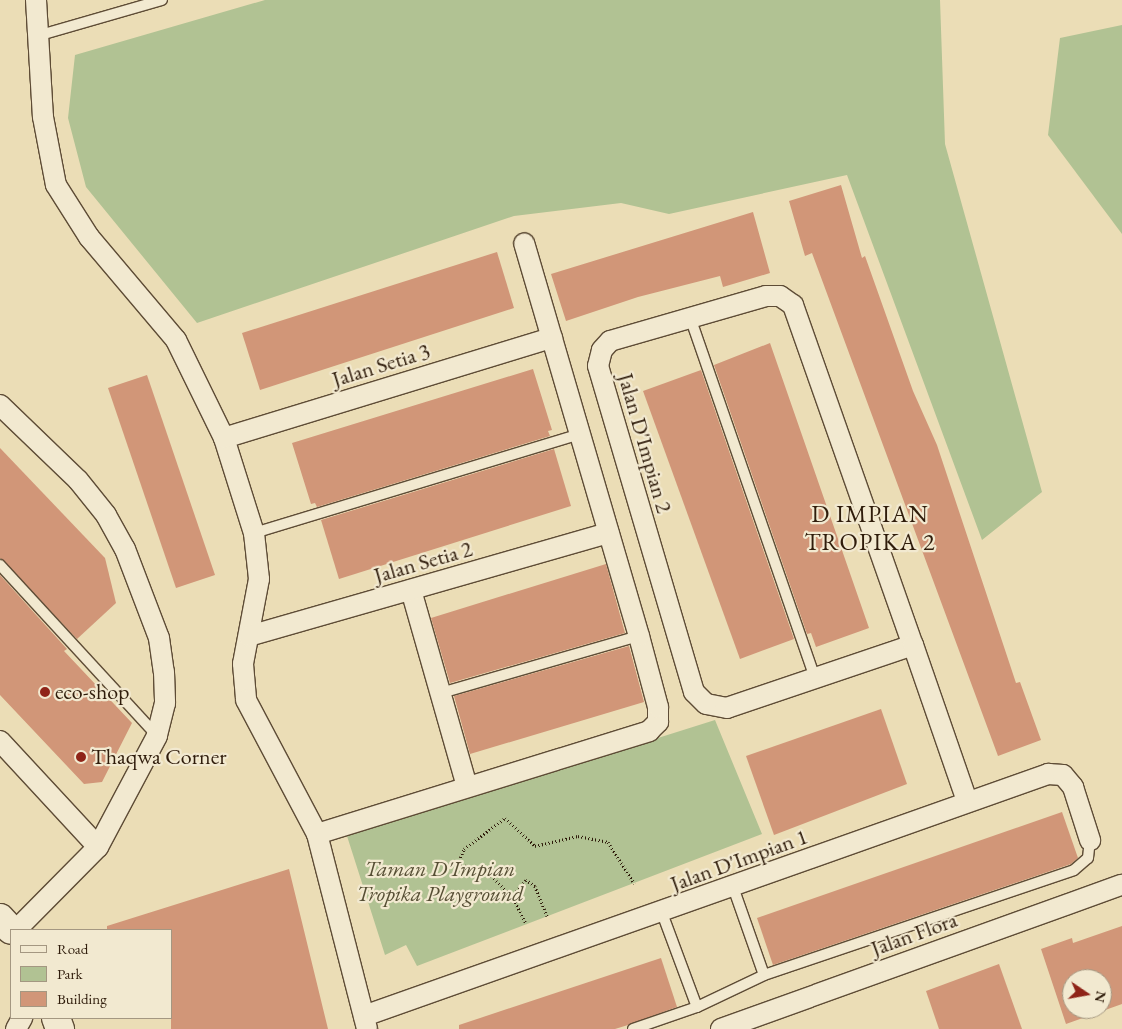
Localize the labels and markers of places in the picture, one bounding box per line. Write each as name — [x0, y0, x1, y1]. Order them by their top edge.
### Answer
place label: eco-shop — [55, 679, 130, 705]
marker: eco-shop — [39, 686, 51, 698]
place label: Thaqwa Corner — [91, 744, 227, 770]
marker: Thaqwa Corner — [75, 751, 87, 763]

